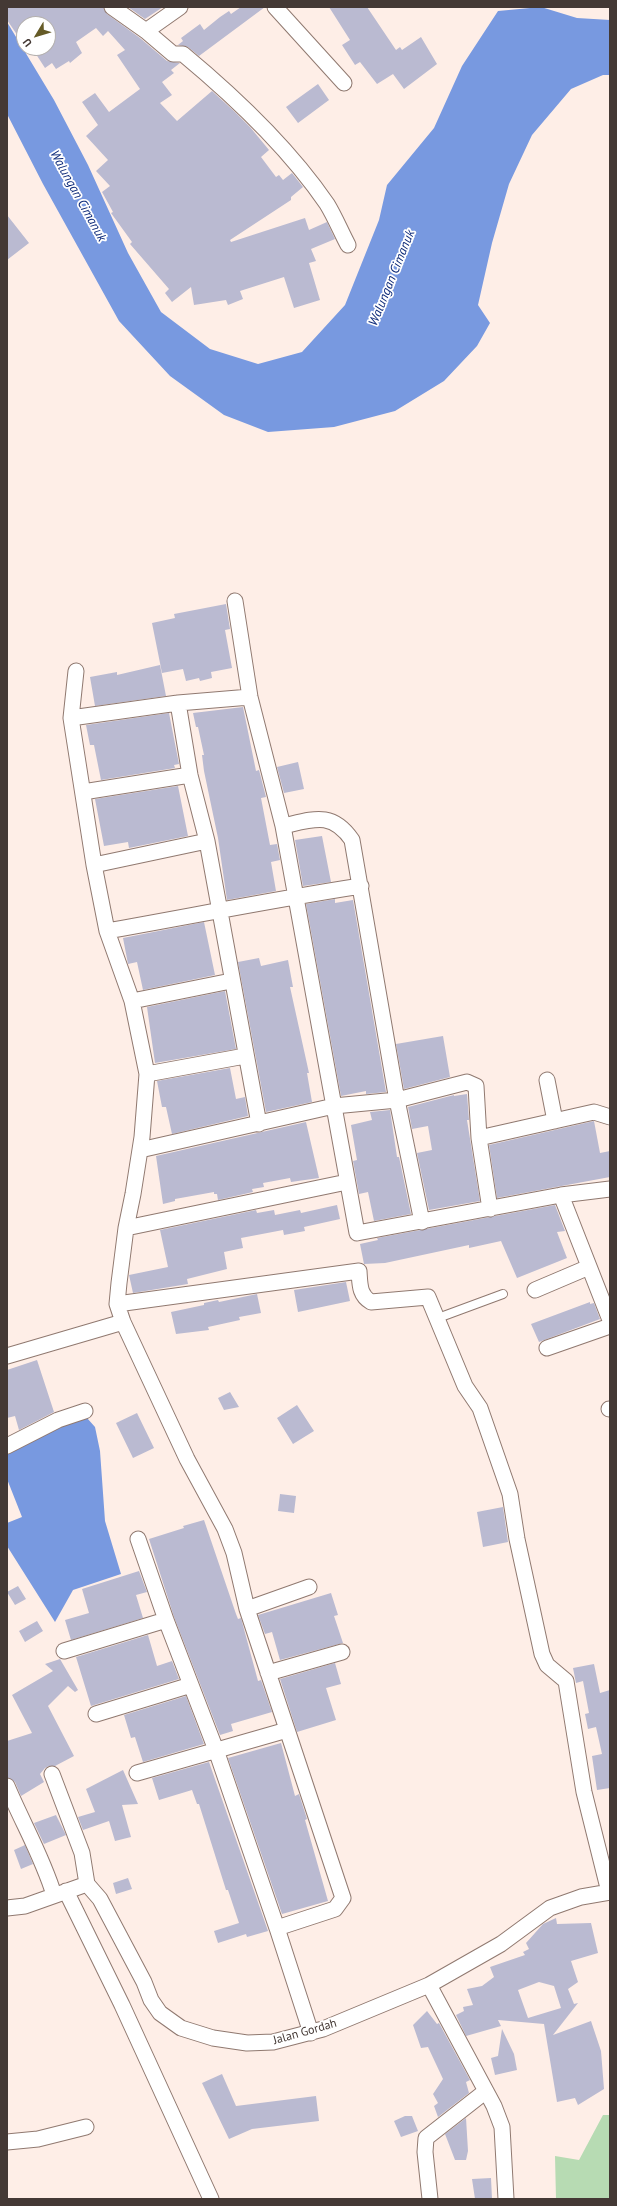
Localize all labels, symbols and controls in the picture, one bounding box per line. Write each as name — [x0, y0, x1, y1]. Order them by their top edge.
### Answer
north arrow — [16, 16, 56, 56]
text: U — [20, 36, 35, 50]
water label: Walungan Cimanuk — [46, 148, 110, 244]
water label: Walungan Cimanuk — [366, 228, 418, 328]
street label: Jalan Gordah — [272, 2016, 338, 2048]

